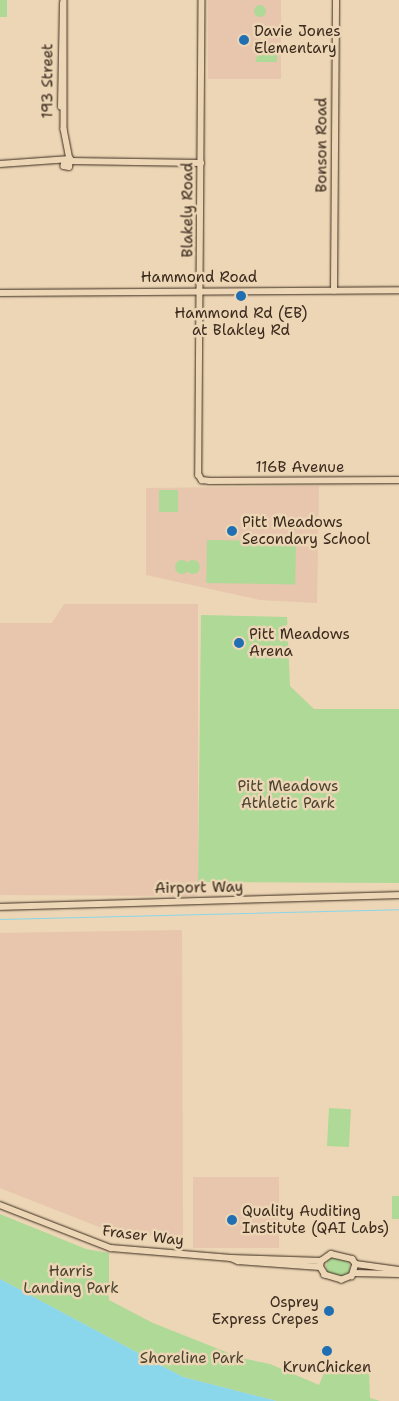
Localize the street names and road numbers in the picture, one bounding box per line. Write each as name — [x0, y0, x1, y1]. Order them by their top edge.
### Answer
street label: 193 Street — [39, 43, 57, 119]
street label: Bonson Road — [313, 97, 331, 193]
street label: Blakely Road — [179, 162, 197, 258]
street label: Hammond Road — [141, 269, 257, 287]
street label: 116B Avenue — [256, 459, 344, 477]
street label: Airport Way — [154, 878, 244, 898]
street label: Fraser Way — [101, 1222, 185, 1250]

